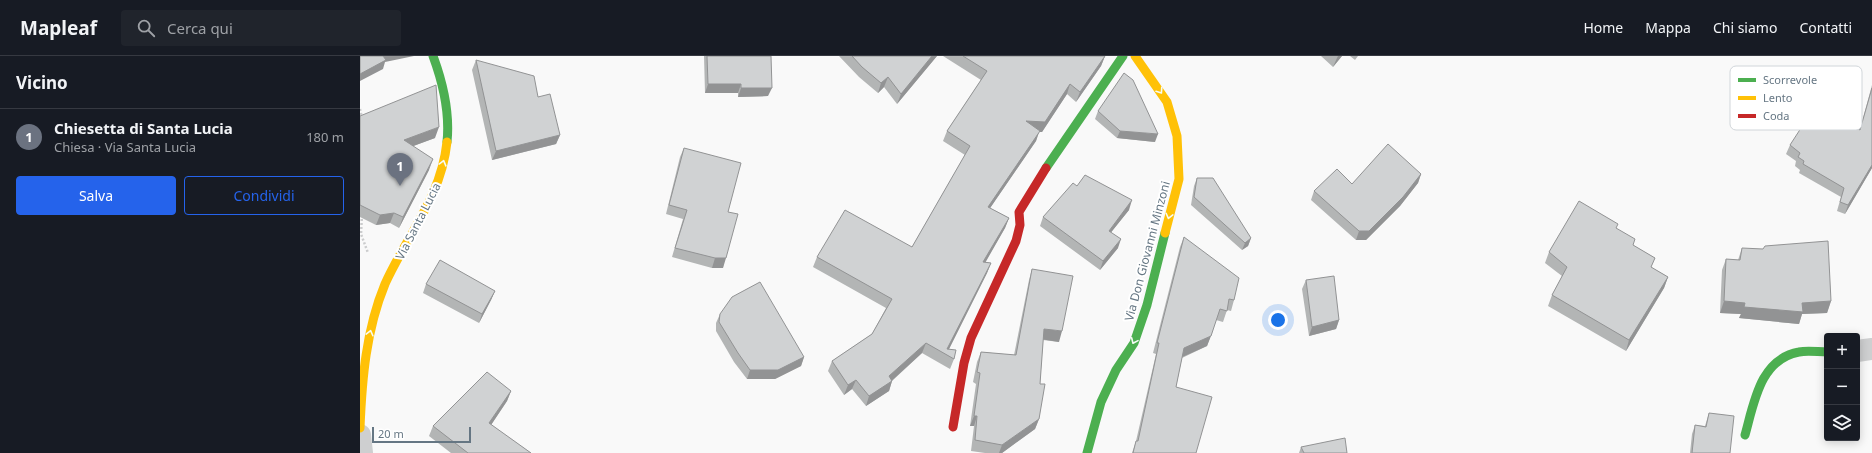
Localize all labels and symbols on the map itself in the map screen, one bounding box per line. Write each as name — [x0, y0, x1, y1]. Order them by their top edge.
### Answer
legend — [1730, 66, 1862, 130]
text: Scorrevole — [1763, 72, 1817, 87]
one-way arrow — [1155, 87, 1163, 94]
text: Lento — [1763, 90, 1793, 105]
text: Coda — [1763, 108, 1790, 123]
pin: 1 — [387, 153, 413, 186]
one-way arrow — [438, 160, 447, 167]
street label: Via Don Giovanni Minzoni — [1120, 179, 1174, 323]
street label: Via Santa Lucia — [391, 180, 445, 262]
one-way arrow — [1166, 213, 1174, 219]
your location — [1268, 310, 1288, 330]
one-way arrow — [366, 330, 374, 337]
one-way arrow — [1131, 337, 1139, 344]
scale bar — [372, 425, 471, 444]

